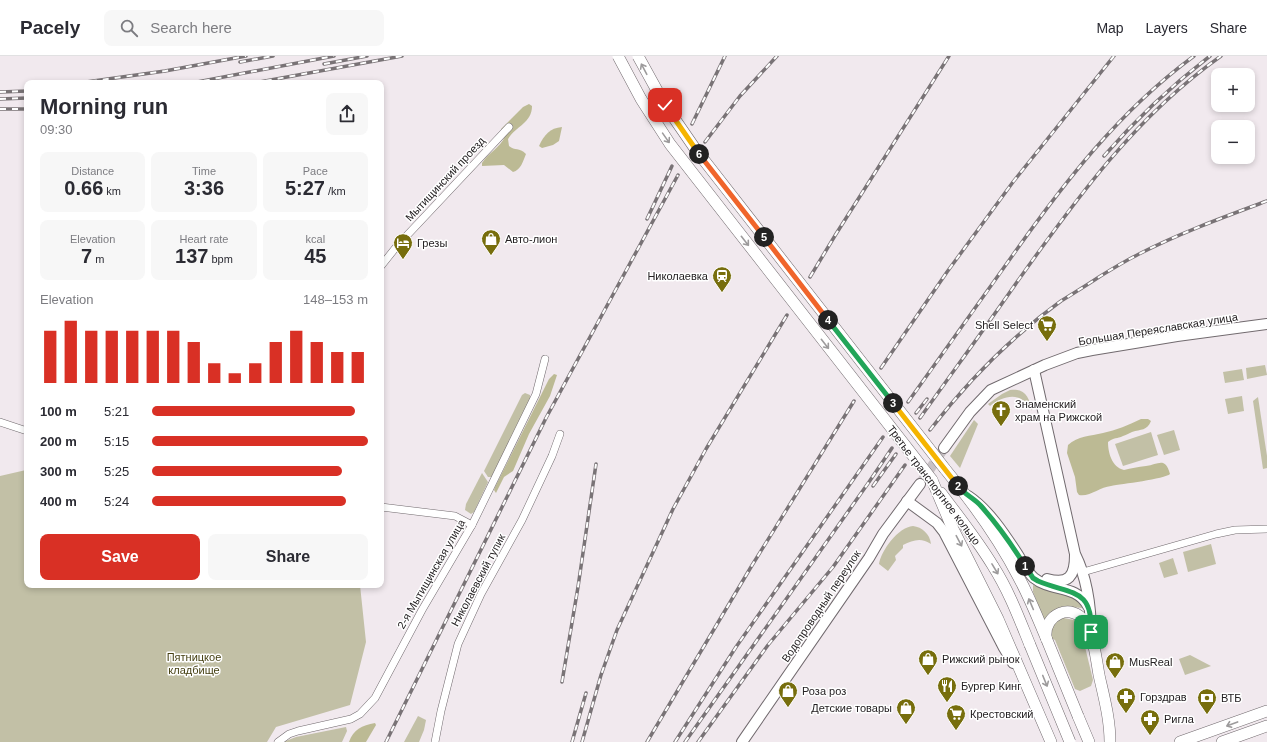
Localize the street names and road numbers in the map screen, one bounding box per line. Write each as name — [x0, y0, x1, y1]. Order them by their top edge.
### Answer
street label: Мытищинский проезд — [403, 134, 487, 223]
street label: Большая Переяславская улица — [1077, 310, 1239, 348]
street label: Третье транспортное кольцо — [885, 423, 983, 547]
street label: 2-я Мытищинская улица — [395, 516, 468, 631]
street label: Николаевский тупик — [449, 532, 507, 628]
street label: Водопроводный переулок — [779, 548, 863, 664]

